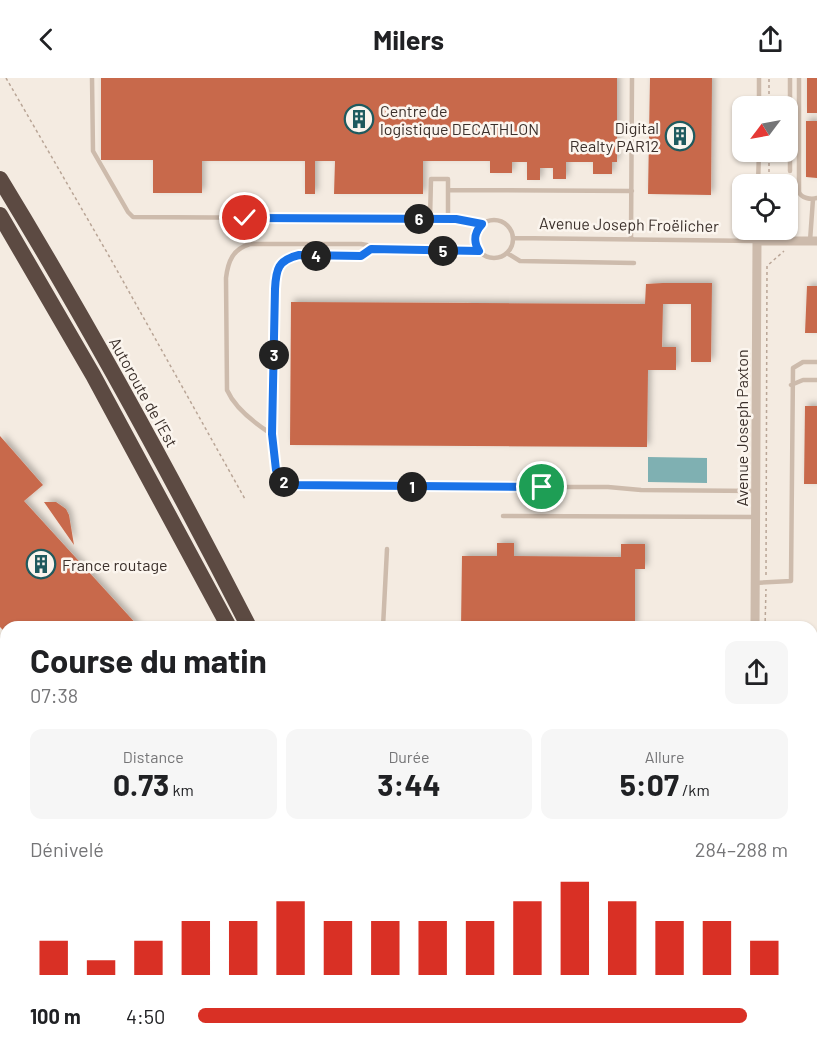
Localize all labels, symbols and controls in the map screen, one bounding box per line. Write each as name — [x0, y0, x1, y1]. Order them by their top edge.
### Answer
icon: back — [30, 23, 63, 56]
text: Milers — [373, 23, 444, 55]
icon: share — [754, 23, 787, 56]
north arrow — [732, 96, 798, 162]
map controls — [732, 96, 798, 240]
place label: Centre de logistique DECATHLON — [380, 101, 539, 138]
building icon: Centre de logistique DECATHLON — [343, 103, 375, 135]
place label: Digital Realty PAR12 — [570, 118, 659, 155]
building icon: Digital Realty PAR12 — [664, 120, 696, 152]
button: locate — [732, 174, 798, 240]
pin — [219, 192, 270, 243]
icon: check — [228, 201, 261, 234]
pin: 6 — [404, 204, 434, 234]
text: 6 — [415, 209, 423, 228]
street label: Avenue Joseph Froëlicher — [539, 213, 719, 235]
pin: 5 — [428, 236, 458, 266]
pin: 4 — [301, 241, 331, 271]
text: 5 — [439, 241, 447, 260]
text: 4 — [311, 246, 321, 265]
street label: Autoroute de l’Est — [106, 334, 182, 450]
pin: 3 — [259, 340, 289, 370]
text: 3 — [270, 345, 278, 364]
street label: Avenue Joseph Paxton — [732, 349, 751, 507]
pin — [516, 461, 567, 512]
pin: 2 — [269, 467, 299, 497]
icon: arrive — [525, 470, 558, 503]
text: 2 — [280, 472, 288, 491]
pin: 1 — [397, 472, 427, 502]
text: 1 — [409, 477, 415, 496]
building icon: France routage — [25, 548, 57, 580]
place label: France routage — [62, 555, 168, 574]
text: Course du matin — [30, 640, 267, 680]
button: share — [725, 641, 788, 704]
text: 07:38 — [30, 683, 78, 707]
text: Distance — [123, 747, 184, 766]
text: Durée — [388, 747, 430, 766]
text: Allure — [645, 747, 685, 766]
text: 0.73 — [113, 766, 169, 802]
text: 3:44 — [377, 766, 441, 802]
text: 5:07 — [620, 766, 679, 802]
text: km — [169, 780, 194, 799]
text: /km — [679, 780, 710, 799]
text: Dénivelé — [30, 837, 104, 861]
text: 284–288 m — [695, 837, 788, 861]
text: 100 m — [30, 1004, 81, 1028]
text: 4:50 — [126, 1004, 165, 1028]

